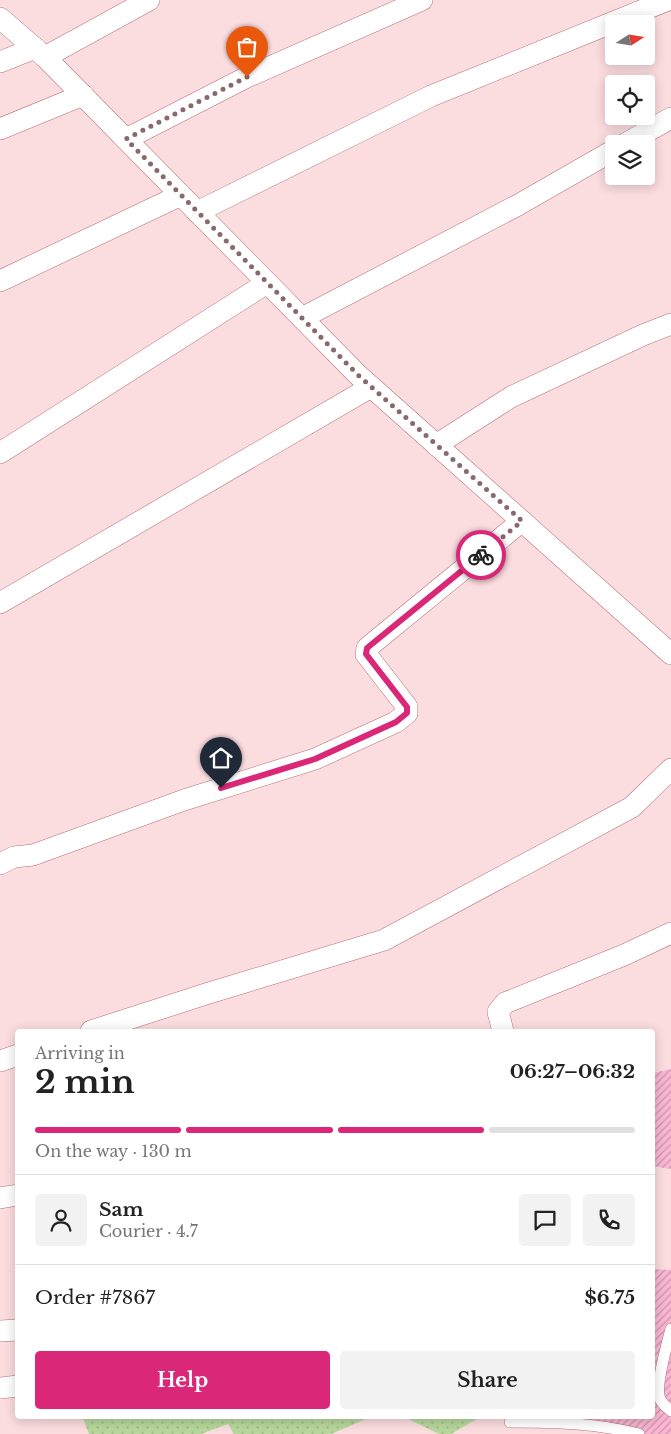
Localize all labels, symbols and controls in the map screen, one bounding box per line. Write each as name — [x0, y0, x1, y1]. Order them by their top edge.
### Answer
north arrow — [605, 15, 655, 65]
map controls — [605, 15, 655, 185]
pin — [226, 26, 268, 77]
icon: bag — [233, 33, 261, 61]
button: locate — [605, 75, 655, 125]
button: layers — [605, 135, 655, 185]
courier — [456, 530, 506, 580]
icon: bike — [467, 541, 495, 569]
pin — [200, 737, 242, 788]
icon: home — [207, 744, 235, 772]
text: Arriving in — [35, 1043, 125, 1063]
text: 06:27–06:32 — [510, 1060, 635, 1083]
text: 2 min — [35, 1062, 135, 1102]
text: On the way · 130 m — [35, 1141, 192, 1161]
button: person — [35, 1194, 87, 1246]
button: chat — [519, 1194, 571, 1246]
button: phone — [583, 1194, 635, 1246]
text: Sam — [99, 1198, 144, 1221]
text: Courier · 4.7 — [99, 1221, 198, 1241]
text: Order #7867 — [35, 1286, 155, 1309]
text: $6.75 — [584, 1286, 635, 1309]
button: Help — [35, 1351, 330, 1409]
button: Share — [340, 1351, 635, 1409]

